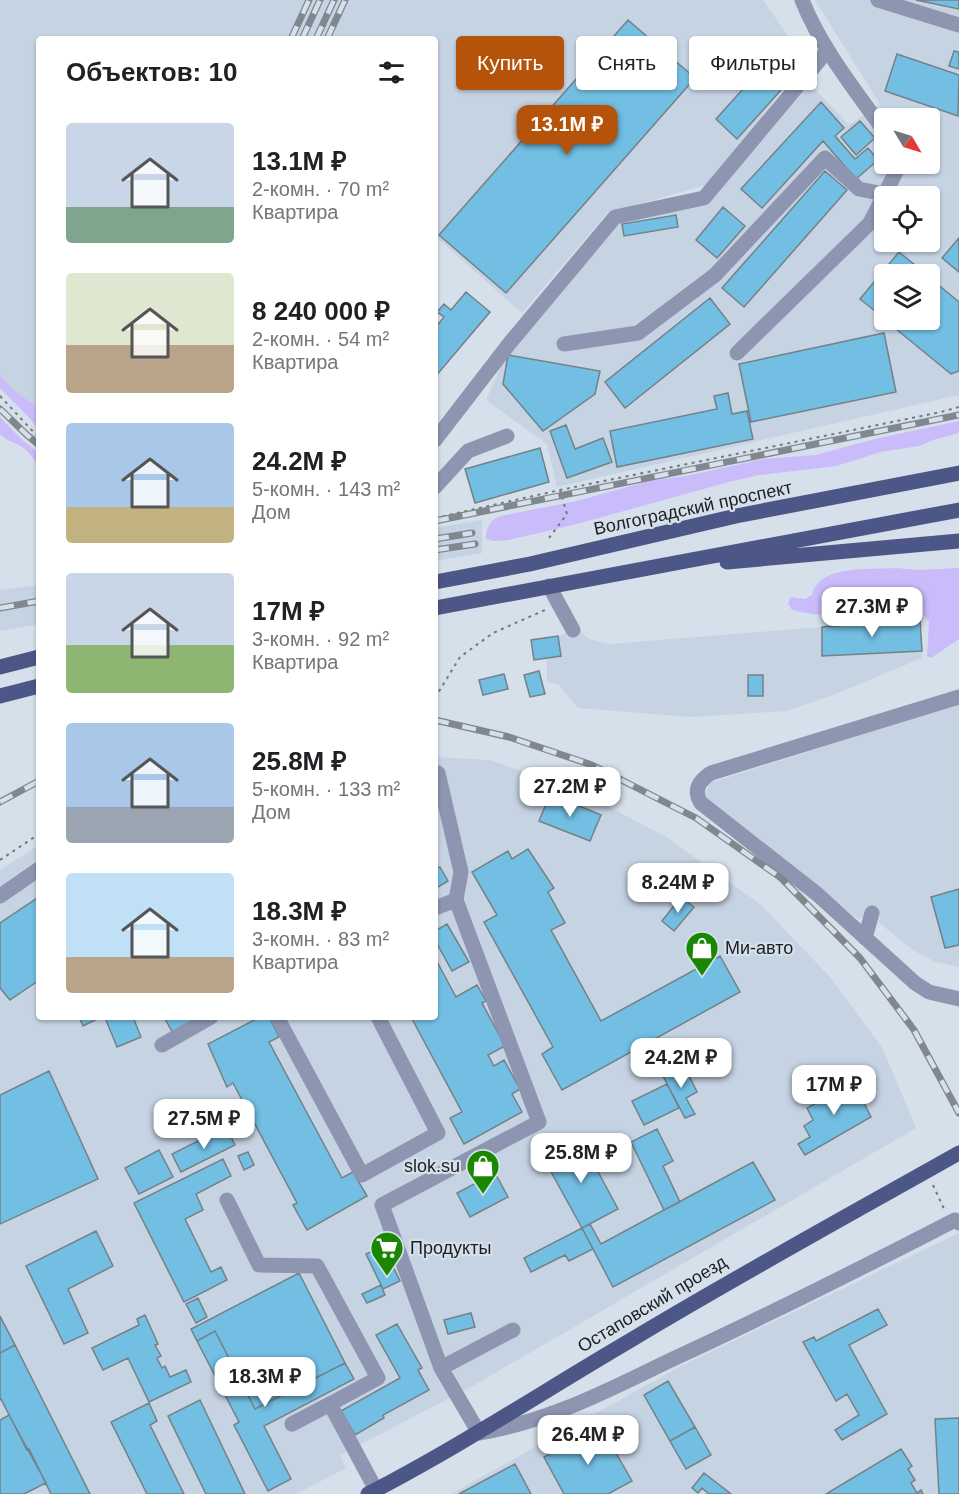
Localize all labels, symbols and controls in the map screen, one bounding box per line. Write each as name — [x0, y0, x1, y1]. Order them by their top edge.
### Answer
chip: Купить — [456, 36, 564, 90]
chip: Снять — [576, 36, 677, 90]
chip: Фильтры — [689, 36, 817, 90]
icon: filters — [375, 56, 408, 89]
text: Объектов: 10 — [66, 57, 237, 87]
pin: 13.1M ₽ — [512, 105, 622, 156]
north arrow — [874, 108, 940, 174]
map controls — [874, 108, 940, 330]
text: 13.1M ₽ — [531, 113, 603, 135]
text: 13.1M ₽ — [252, 146, 347, 176]
icon: home — [114, 147, 186, 219]
text: 2-комн. · 70 m² — [252, 178, 389, 200]
button: locate — [874, 186, 940, 252]
text: Квартира — [252, 201, 338, 223]
button: layers — [874, 264, 940, 330]
text: 8 240 000 ₽ — [252, 296, 390, 326]
icon: home — [114, 297, 186, 369]
text: 2-комн. · 54 m² — [252, 328, 389, 350]
text: Квартира — [252, 351, 338, 373]
text: 24.2M ₽ — [252, 446, 347, 476]
icon: home — [114, 447, 186, 519]
street label: Волгоградский проспект — [592, 477, 794, 539]
text: 5-комн. · 143 m² — [252, 478, 400, 500]
text: Дом — [252, 501, 291, 523]
pin: 27.3M ₽ — [817, 587, 927, 638]
text: 27.3M ₽ — [836, 595, 908, 617]
text: 17M ₽ — [252, 596, 325, 626]
icon: home — [114, 597, 186, 669]
text: 3-комн. · 92 m² — [252, 628, 389, 650]
text: Квартира — [252, 651, 338, 673]
text: 25.8M ₽ — [252, 746, 347, 776]
icon: home — [114, 747, 186, 819]
pin: 27.2M ₽ — [515, 767, 625, 818]
text: 27.2M ₽ — [534, 775, 606, 797]
text: 5-комн. · 133 m² — [252, 778, 400, 800]
text: Дом — [252, 801, 291, 823]
pin: 8.24M ₽ — [623, 863, 733, 914]
text: 8.24M ₽ — [642, 871, 714, 893]
text: 18.3M ₽ — [252, 896, 347, 926]
icon: home — [114, 897, 186, 969]
text: 3-комн. · 83 m² — [252, 928, 389, 950]
shop icon: Ми-авто — [684, 930, 720, 977]
place label: Ми-авто — [725, 938, 793, 958]
text: Квартира — [252, 951, 338, 973]
pin: 24.2M ₽ — [626, 1038, 736, 1089]
text: 24.2M ₽ — [645, 1046, 717, 1068]
pin: 17M ₽ — [792, 1065, 876, 1116]
text: 17M ₽ — [806, 1073, 862, 1095]
pin: 27.5M ₽ — [149, 1099, 259, 1150]
text: 27.5M ₽ — [168, 1107, 240, 1129]
pin: 25.8M ₽ — [526, 1133, 636, 1184]
text: 25.8M ₽ — [545, 1141, 617, 1163]
shop icon: slok.su — [465, 1148, 501, 1195]
place label: slok.su — [404, 1156, 460, 1176]
supermarket icon: Продукты — [369, 1230, 405, 1277]
place label: Продукты — [410, 1238, 491, 1258]
street label: Остаповский проезд — [574, 1251, 730, 1356]
pin: 18.3M ₽ — [210, 1357, 320, 1408]
text: 18.3M ₽ — [229, 1365, 301, 1387]
pin: 26.4M ₽ — [533, 1415, 643, 1466]
text: 26.4M ₽ — [552, 1423, 624, 1445]

